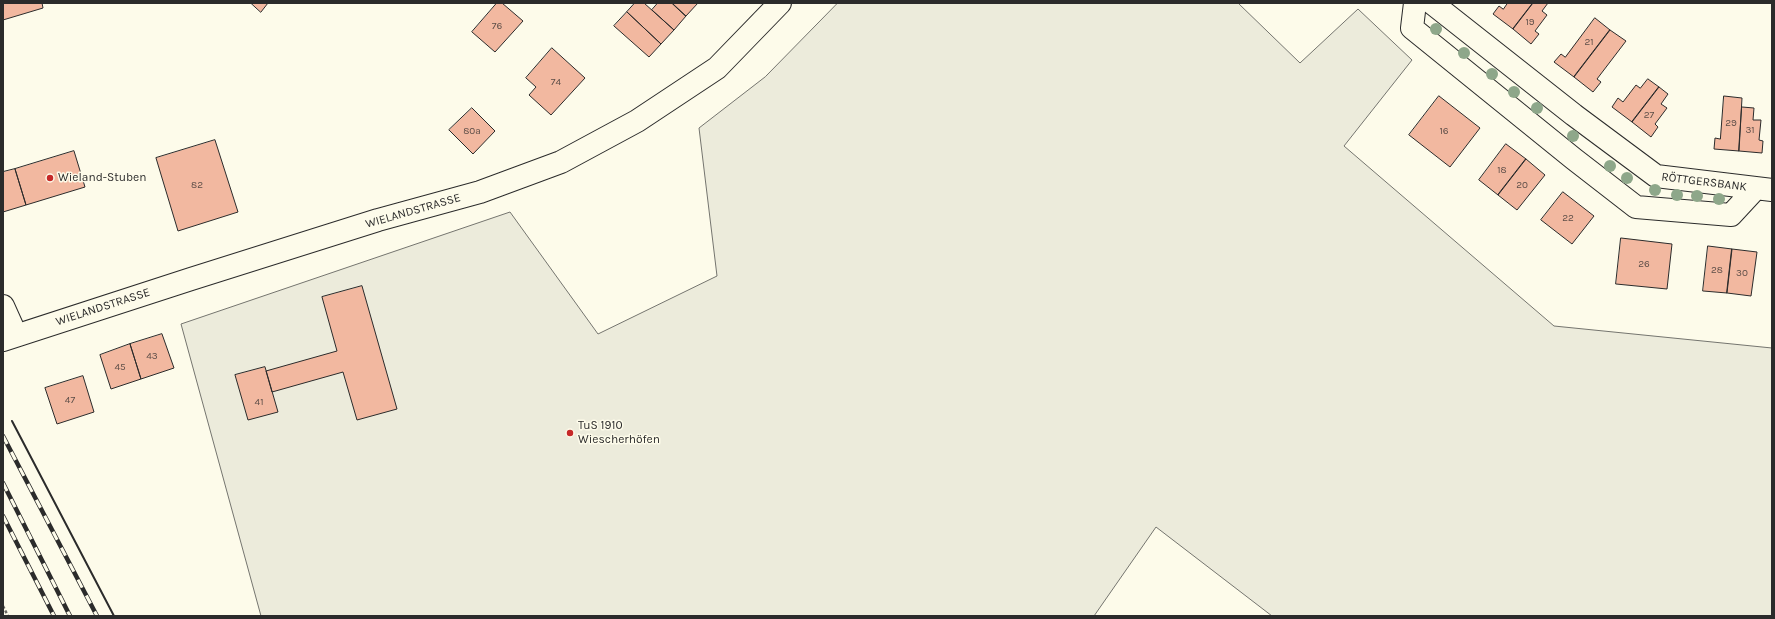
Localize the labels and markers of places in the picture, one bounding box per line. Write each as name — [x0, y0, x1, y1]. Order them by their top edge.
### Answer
place label: Wieland-Stuben — [58, 171, 147, 185]
marker: Wieland-Stuben — [45, 173, 55, 183]
place label: TuS 1910 Wiescherhöfen — [578, 419, 660, 447]
marker: TuS 1910 Wiescherhöfen — [565, 428, 575, 438]

